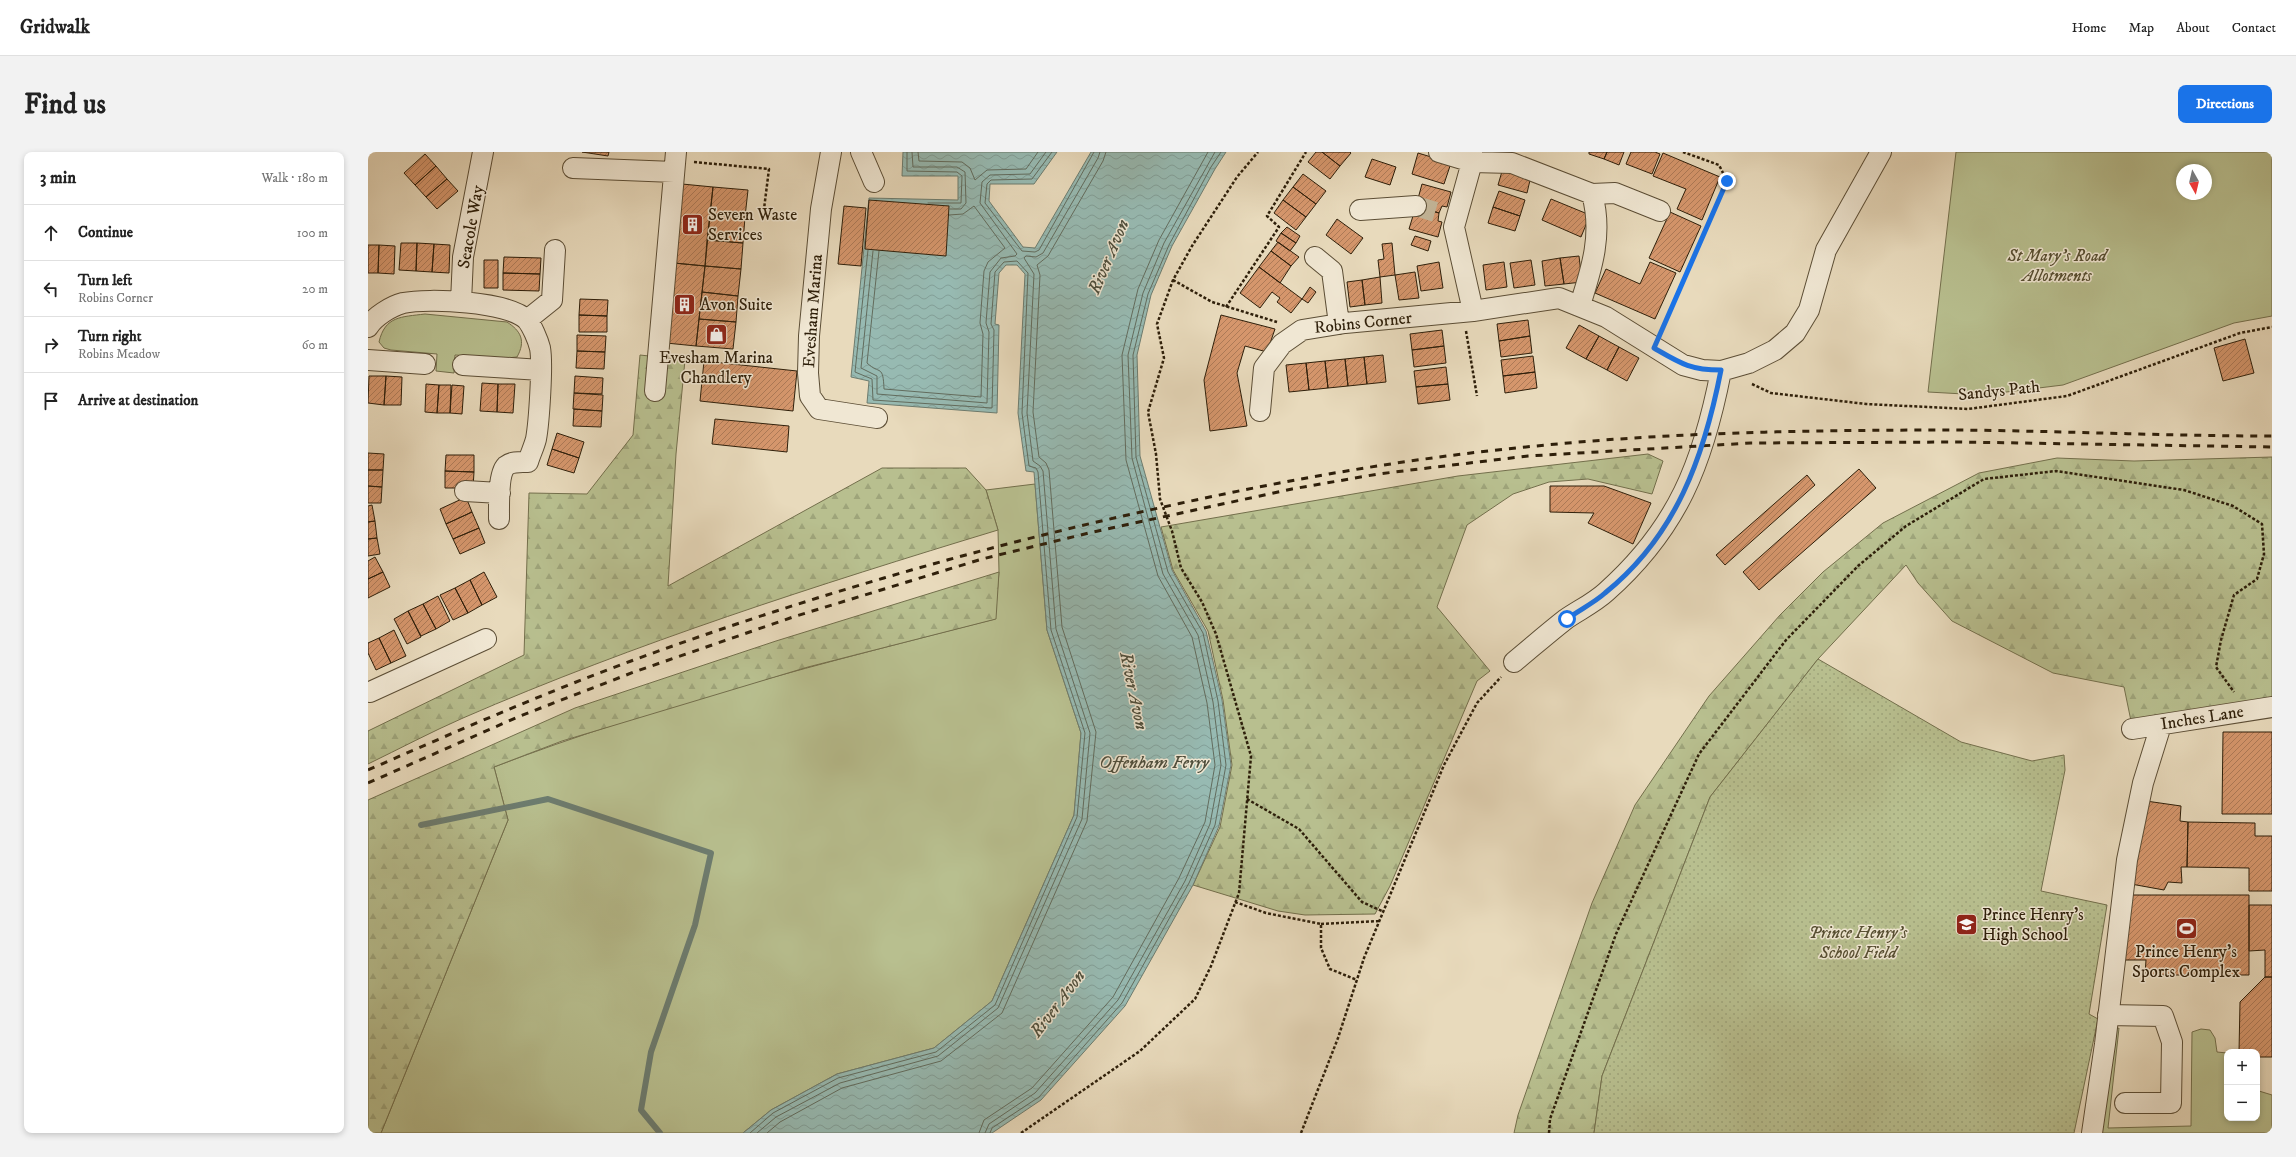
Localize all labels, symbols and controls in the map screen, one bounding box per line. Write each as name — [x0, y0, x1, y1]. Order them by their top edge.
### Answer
text: Gridwalk — [20, 16, 90, 39]
text: Home — [2072, 19, 2106, 37]
text: Map — [2128, 19, 2154, 37]
text: About — [2176, 19, 2210, 37]
text: Contact — [2232, 19, 2276, 37]
button: Directions — [2178, 85, 2272, 123]
text: Find us — [24, 87, 106, 122]
north arrow — [2176, 164, 2212, 200]
text: 3 min — [40, 167, 76, 189]
text: Walk · 180 m — [261, 170, 328, 186]
route end — [1718, 172, 1736, 190]
street label: Seacole Way — [453, 183, 489, 270]
place label: Severn Waste Services — [708, 204, 797, 246]
building icon: Severn Waste Services — [680, 212, 706, 238]
water label: River Avon — [1083, 216, 1135, 299]
icon: ahead — [40, 222, 62, 244]
text: Continue — [78, 223, 133, 242]
text: 100 m — [297, 225, 328, 241]
park label: St Mary's Road Allotments — [2006, 245, 2110, 287]
street label: Evesham Marina — [798, 253, 828, 369]
text: Turn left — [78, 271, 132, 290]
icon: left — [40, 278, 62, 300]
text: 20 m — [302, 281, 328, 297]
text: Robins Corner — [78, 290, 153, 306]
building icon: Avon Suite — [672, 292, 698, 318]
place label: Avon Suite — [700, 294, 773, 316]
street label: Robins Corner — [1313, 307, 1414, 339]
shop icon: Evesham Marina Chandlery — [703, 321, 729, 347]
text: Turn right — [78, 327, 141, 346]
icon: right — [40, 334, 62, 356]
text: 60 m — [302, 337, 328, 353]
text: Robins Meadow — [78, 346, 160, 362]
place label: Evesham Marina Chandlery — [659, 347, 774, 389]
street label: Sandys Path — [1957, 376, 2041, 406]
icon: arrive — [40, 390, 62, 412]
text: Arrive at destination — [78, 391, 198, 410]
route start — [1558, 610, 1576, 628]
water label: River Avon — [1114, 649, 1152, 732]
street label: Inches Lane — [2159, 701, 2245, 735]
water label: Offenham Ferry — [1099, 752, 1210, 774]
place label: Prince Henry's High School — [1982, 904, 2084, 946]
school or university icon: Prince Henry's High School — [1953, 912, 1979, 938]
sports icon: Prince Henry's Sports Complex — [2173, 915, 2199, 941]
park label: Prince Henry's School Field — [1809, 922, 1908, 964]
place label: Prince Henry's Sports Complex — [2132, 941, 2241, 983]
water label: River Avon — [1025, 966, 1091, 1043]
map controls — [2224, 1049, 2260, 1121]
button: + — [2224, 1049, 2260, 1085]
button: − — [2224, 1085, 2260, 1121]

